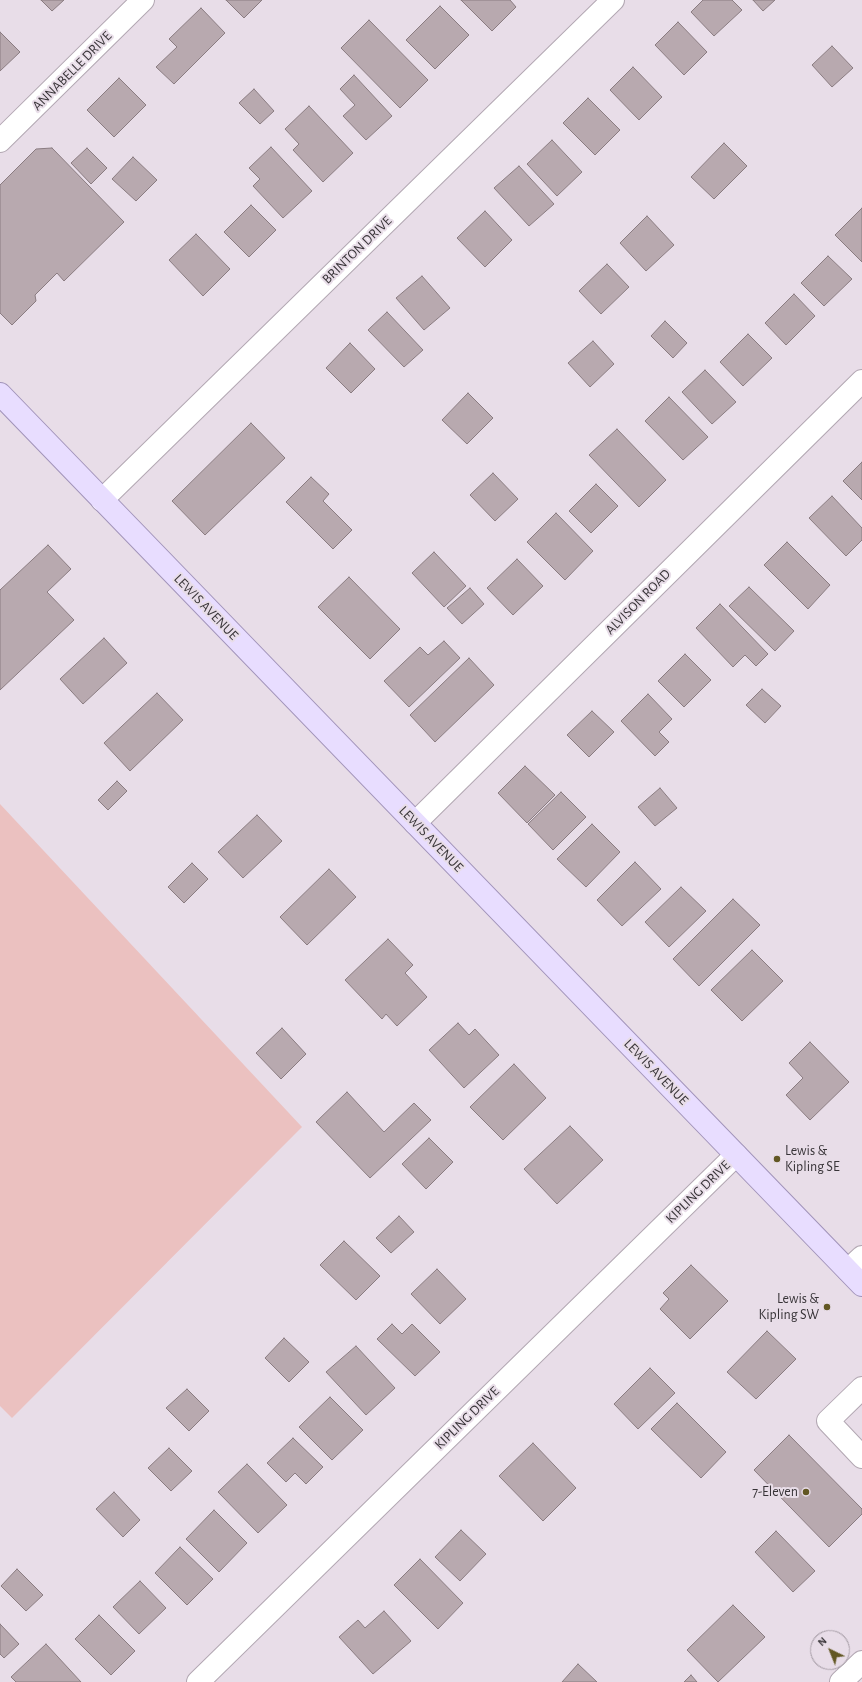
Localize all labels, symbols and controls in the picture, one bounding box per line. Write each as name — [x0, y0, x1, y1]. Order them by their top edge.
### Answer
street label: ANNABELLE DRIVE — [29, 28, 115, 114]
street label: BRINTON DRIVE — [319, 213, 395, 287]
street label: ALVISON ROAD — [602, 566, 674, 638]
street label: LEWIS AVENUE — [170, 571, 242, 643]
street label: LEWIS AVENUE — [395, 803, 467, 875]
street label: LEWIS AVENUE — [620, 1036, 692, 1108]
place label: Lewis & Kipling SE — [785, 1143, 840, 1176]
marker: Lewis & Kipling SE — [772, 1154, 782, 1164]
street label: KIPLING DRIVE — [662, 1157, 734, 1227]
place label: Lewis & Kipling SW — [759, 1291, 819, 1324]
marker: Lewis & Kipling SW — [822, 1302, 832, 1312]
street label: KIPLING DRIVE — [431, 1383, 503, 1453]
place label: 7-Eleven — [752, 1484, 798, 1500]
marker: 7-Eleven — [801, 1487, 811, 1497]
north arrow — [810, 1630, 850, 1670]
text: N — [816, 1635, 829, 1648]

